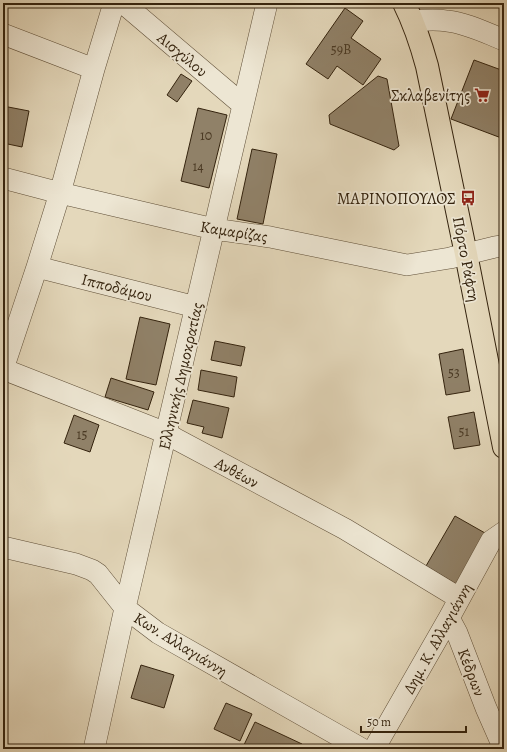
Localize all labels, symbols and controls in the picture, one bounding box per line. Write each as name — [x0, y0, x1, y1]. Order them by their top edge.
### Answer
street label: Αισχύλου — [152, 27, 212, 82]
house number: 59Β — [331, 40, 351, 59]
place label: Σκλαβενίτης — [391, 85, 470, 107]
supermarket icon: Σκλαβενίτης — [473, 86, 491, 104]
house number: 10 — [200, 126, 212, 145]
house number: 14 — [192, 157, 204, 176]
place label: ΜΑΡΙΝΟΠΟΥΛΟΣ — [337, 188, 456, 210]
bus stop icon: ΜΑΡΙΝΟΠΟΥΛΟΣ — [459, 189, 477, 207]
street label: Πόρτο Ράφτη — [447, 215, 485, 304]
street label: Καμαρίζας — [199, 216, 269, 248]
street label: Ιπποδάμου — [79, 269, 155, 307]
street label: Ελληνικής Δημοκρατίας — [153, 300, 209, 452]
house number: 53 — [448, 363, 460, 382]
house number: 51 — [459, 422, 470, 441]
house number: 15 — [77, 425, 87, 444]
street label: Ανθέων — [210, 452, 263, 494]
street label: Δημ. Κ. Αλλαγιάννη — [398, 579, 477, 698]
street label: Κων. Αλλαγιάννη — [129, 607, 232, 683]
street label: Κέδρων — [452, 645, 490, 700]
scale bar — [361, 708, 466, 734]
text: 50 m — [367, 714, 391, 730]

